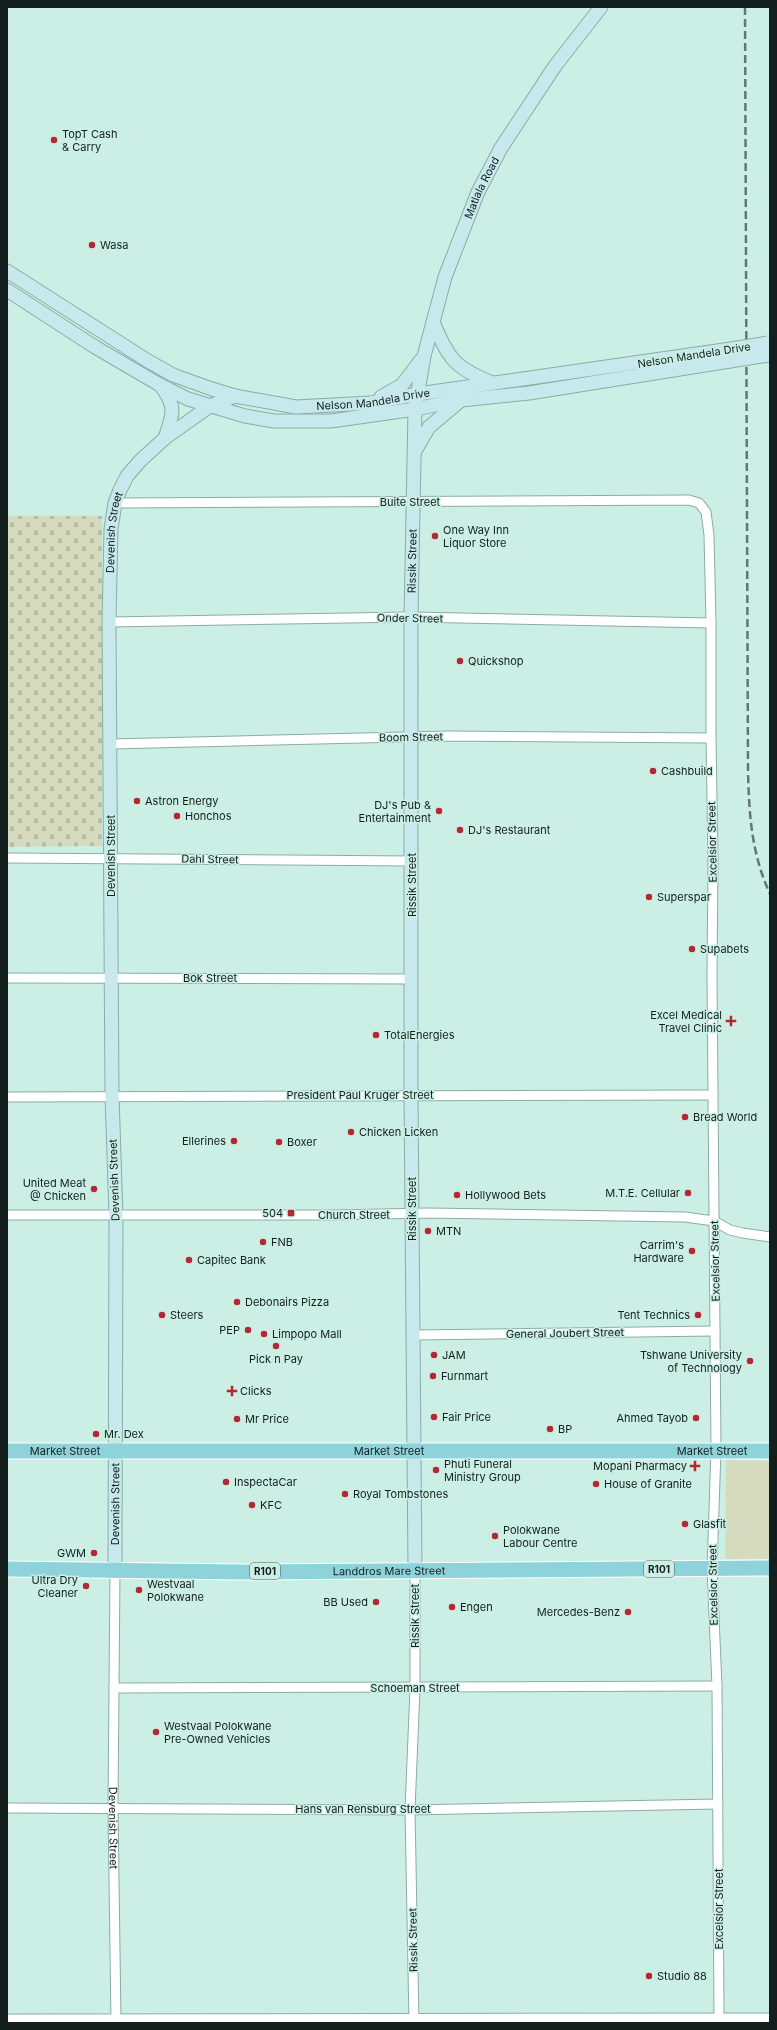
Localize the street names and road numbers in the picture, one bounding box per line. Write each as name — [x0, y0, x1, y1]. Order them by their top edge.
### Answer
street label: Matlala Road — [461, 154, 502, 221]
street label: Nelson Mandela Drive — [636, 339, 752, 371]
street label: Nelson Mandela Drive — [316, 385, 431, 413]
street label: Devenish Street — [103, 489, 126, 573]
street label: Buite Street — [380, 495, 441, 509]
street label: Rissik Street — [404, 528, 420, 593]
street label: Onder Street — [377, 610, 444, 626]
street label: Boom Street — [379, 729, 444, 745]
street label: Excelsior Street — [704, 801, 720, 883]
street label: Devenish Street — [104, 815, 118, 897]
street label: Dahl Street — [181, 851, 239, 867]
street label: Rissik Street — [405, 853, 419, 917]
street label: Bok Street — [183, 971, 237, 985]
street label: President Paul Kruger Street — [286, 1088, 434, 1102]
street label: Devenish Street — [106, 1138, 122, 1221]
street label: Rissik Street — [405, 1177, 419, 1241]
street label: Church Street — [318, 1208, 390, 1222]
street label: Excelsior Street — [707, 1220, 723, 1302]
street label: General Joubert Street — [506, 1325, 625, 1341]
street label: Market Street — [30, 1444, 101, 1458]
street label: Market Street — [354, 1444, 425, 1458]
street label: Market Street — [677, 1444, 748, 1458]
street label: Devenish Street — [108, 1462, 122, 1545]
street label: Excelsior Street — [705, 1544, 721, 1626]
road number: R101 — [644, 1561, 674, 1577]
road number: R101 — [250, 1563, 280, 1579]
street label: Landdros Mare Street — [333, 1563, 446, 1578]
street label: Rissik Street — [408, 1584, 422, 1648]
street label: Schoeman Street — [370, 1681, 460, 1695]
street label: Devenish Street — [106, 1787, 121, 1870]
street label: Hans van Rensburg Street — [295, 1802, 431, 1816]
street label: Excelsior Street — [712, 1868, 726, 1950]
street label: Rissik Street — [405, 1907, 421, 1972]

